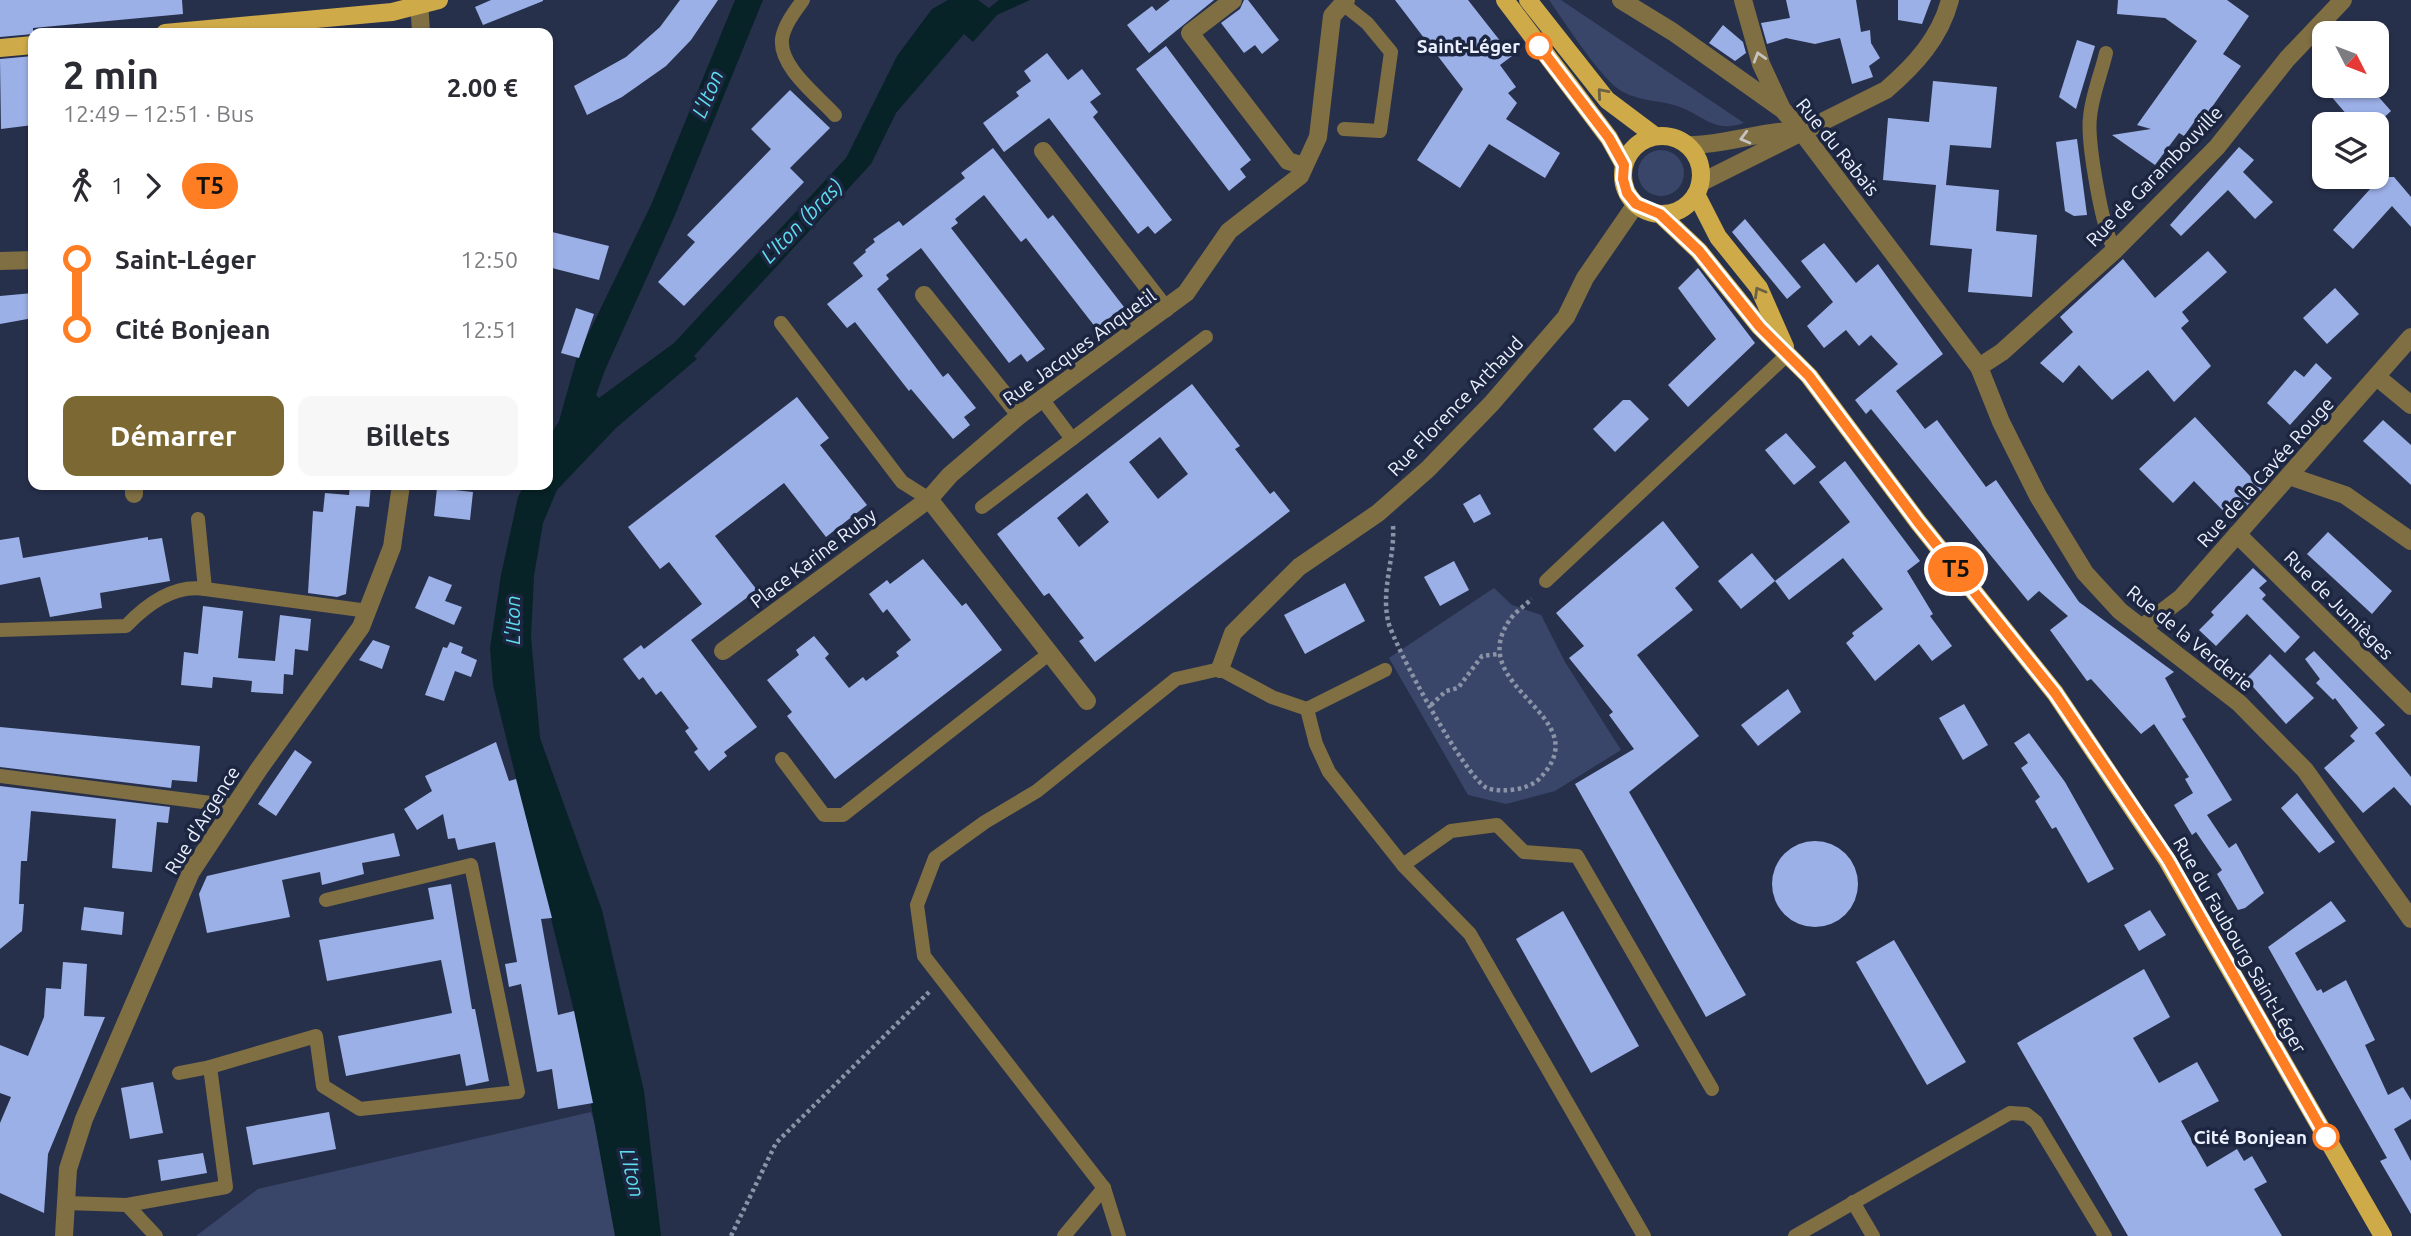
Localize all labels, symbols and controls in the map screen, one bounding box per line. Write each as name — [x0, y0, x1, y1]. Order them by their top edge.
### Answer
north arrow — [2312, 21, 2389, 98]
map controls — [2312, 21, 2389, 189]
marker: Saint-Léger — [1526, 33, 1552, 59]
place label: Saint-Léger — [1417, 35, 1520, 57]
one-way arrow — [1753, 51, 1767, 63]
text: 2 min — [63, 54, 159, 96]
water label: L'Iton — [686, 66, 728, 121]
text: 2.00 € — [447, 73, 518, 102]
one-way arrow — [1598, 88, 1610, 101]
street label: Rue du Rabais — [1792, 94, 1884, 200]
text: 12:49 – 12:51 · Bus — [63, 101, 254, 126]
street label: Rue de Garambouville — [2081, 101, 2227, 251]
button: layers — [2312, 112, 2389, 189]
one-way arrow — [1739, 130, 1751, 144]
icon: walk — [63, 167, 101, 205]
icon: forward — [134, 167, 172, 205]
text: T5 — [196, 172, 224, 199]
text: 1 — [111, 173, 124, 198]
water label: L'Iton (bras) — [755, 173, 847, 267]
text: Saint-Léger — [115, 245, 256, 274]
text: 12:50 — [460, 247, 518, 272]
street label: Rue Jacques Anquetil — [998, 284, 1160, 410]
one-way arrow — [1754, 286, 1767, 299]
text: Cité Bonjean — [115, 315, 270, 344]
text: 12:51 — [460, 317, 518, 342]
street label: Rue Florence Arthaud — [1383, 332, 1527, 480]
street label: Rue de la Cavée Rouge — [2192, 393, 2338, 551]
button: Démarrer — [63, 396, 284, 476]
button: Billets — [298, 396, 518, 476]
street label: Place Karine Ruby — [746, 504, 880, 612]
line badge: T5 — [1924, 546, 1988, 592]
street label: Rue de Jumièges — [2280, 546, 2398, 664]
text: T5 — [1942, 555, 1970, 582]
street label: Rue de la Verderie — [2123, 580, 2257, 696]
water label: L'Iton — [500, 595, 524, 645]
street label: Rue d'Argence — [160, 762, 244, 878]
street label: Rue du Faubourg Saint-Léger — [2169, 833, 2311, 1057]
marker: Cité Bonjean — [2313, 1124, 2339, 1150]
place label: Cité Bonjean — [2193, 1126, 2307, 1148]
water label: L'Iton — [616, 1146, 650, 1200]

